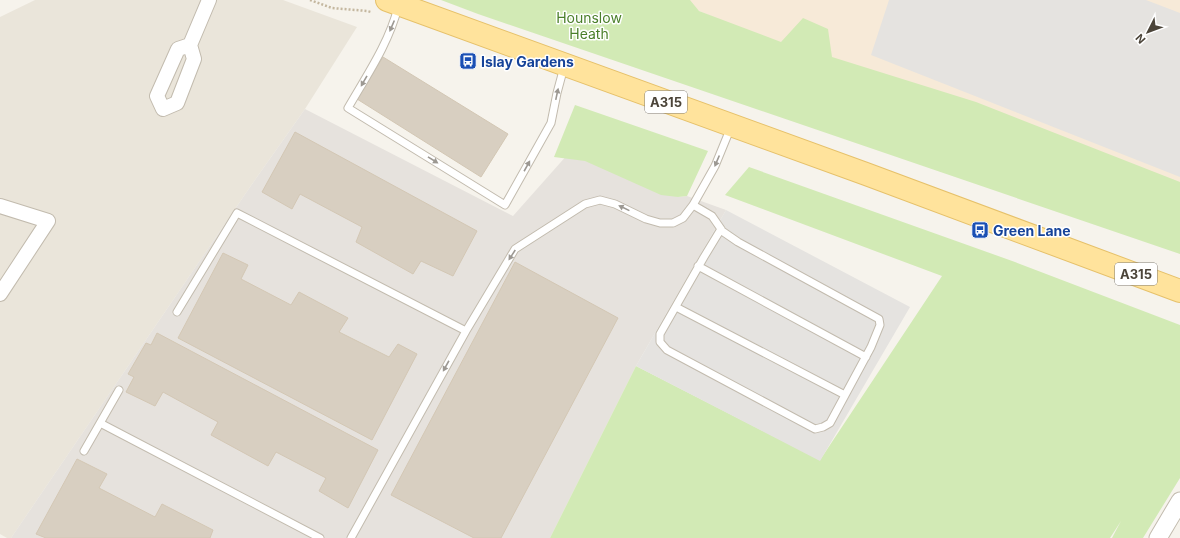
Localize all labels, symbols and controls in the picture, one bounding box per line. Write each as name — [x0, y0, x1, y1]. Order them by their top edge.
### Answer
park label: Hounslow Heath — [556, 9, 622, 42]
north arrow — [1128, 12, 1168, 52]
one-way arrow — [389, 21, 395, 33]
text: N — [1133, 31, 1149, 46]
bus stop icon: Islay Gardens — [458, 51, 478, 71]
place label: Islay Gardens — [481, 53, 574, 70]
one-way arrow — [360, 75, 367, 87]
one-way arrow — [554, 88, 560, 100]
road number: A315 — [645, 91, 687, 113]
one-way arrow — [714, 156, 720, 167]
one-way arrow — [427, 157, 439, 164]
one-way arrow — [524, 160, 530, 172]
one-way arrow — [618, 205, 629, 211]
bus stop icon: Green Lane — [970, 220, 990, 240]
place label: Green Lane — [993, 222, 1071, 239]
one-way arrow — [508, 249, 516, 260]
road number: A315 — [1115, 263, 1157, 285]
one-way arrow — [443, 361, 449, 372]

